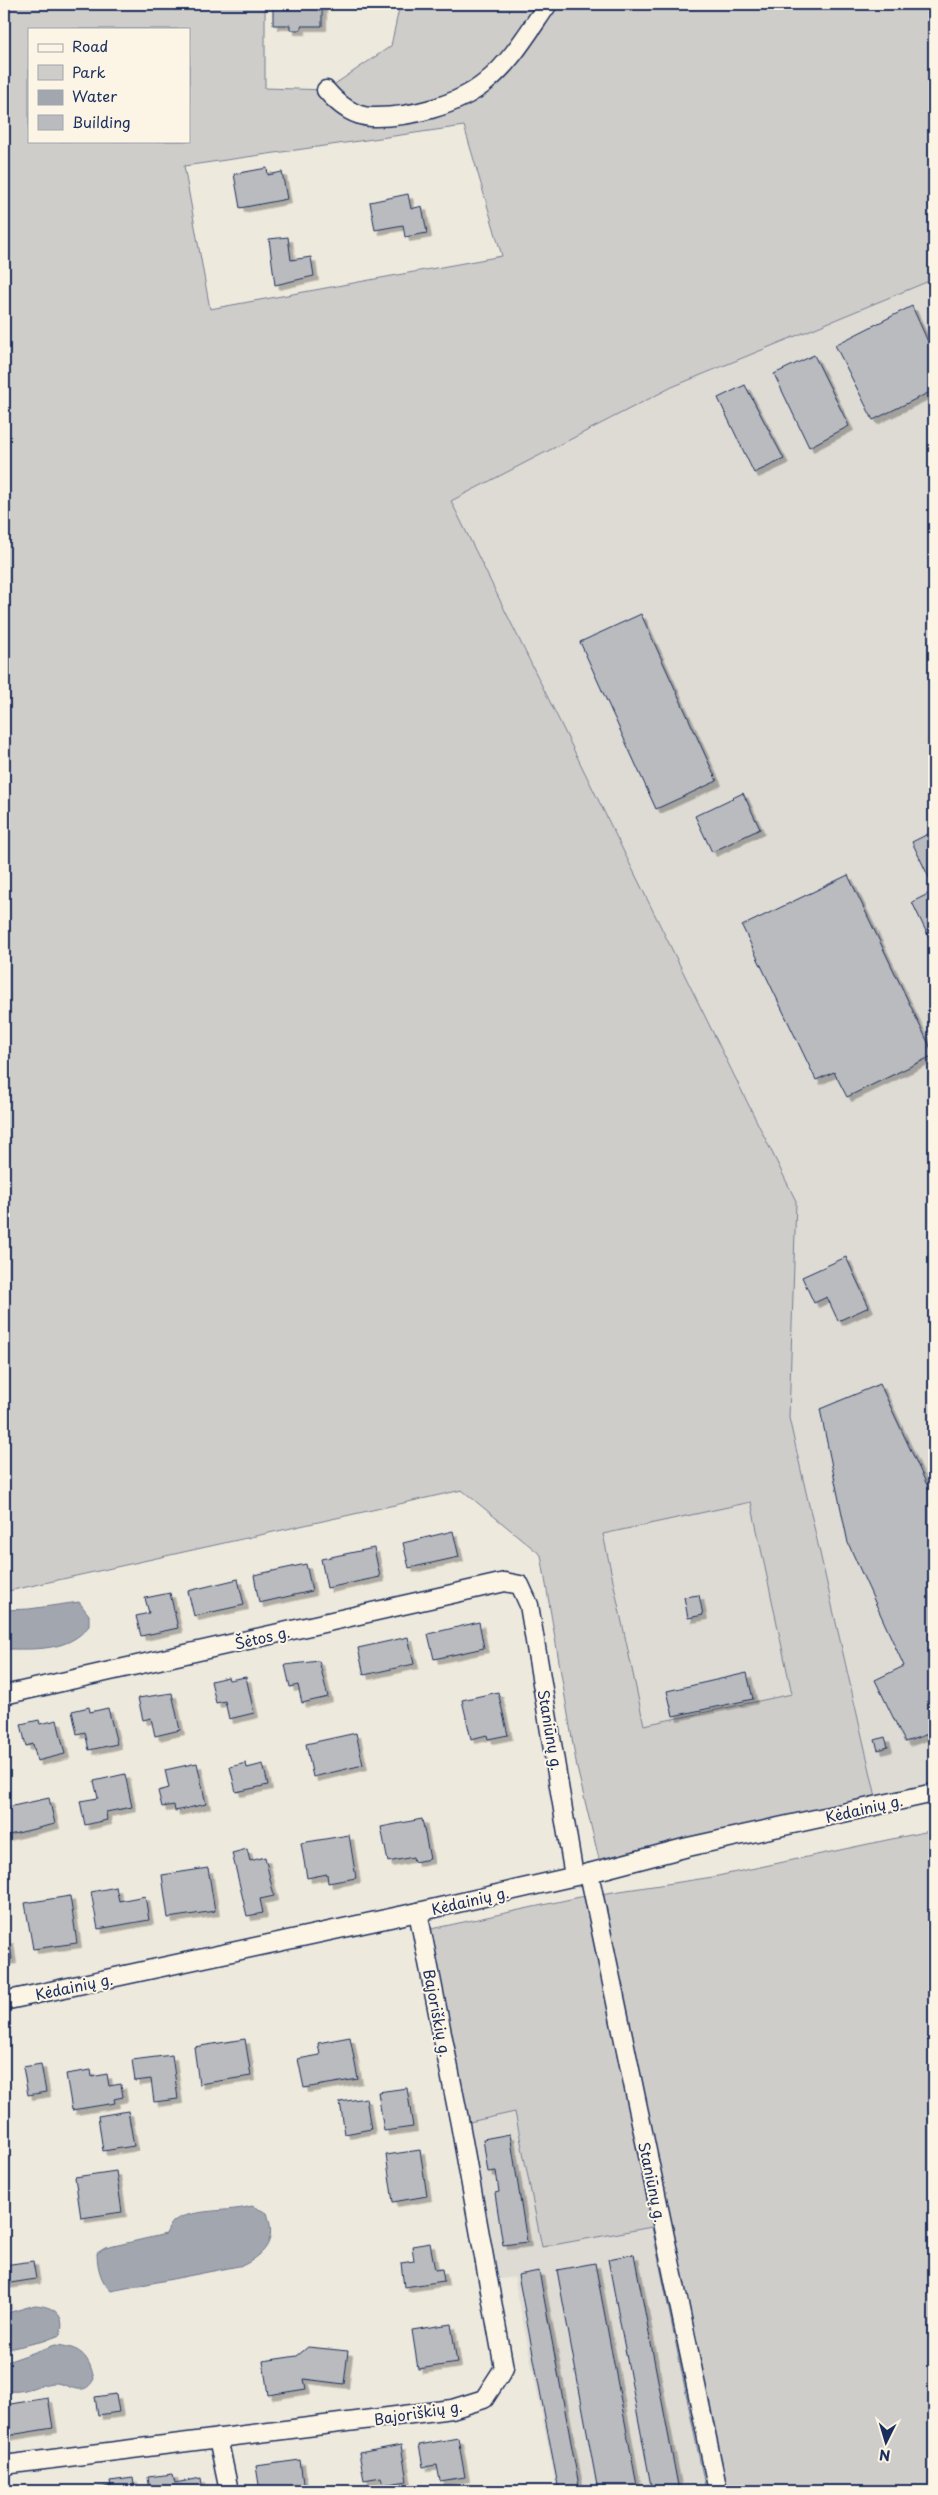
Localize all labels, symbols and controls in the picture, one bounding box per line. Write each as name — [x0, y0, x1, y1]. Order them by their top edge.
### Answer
legend — [28, 28, 190, 142]
text: Road — [72, 34, 108, 57]
text: Park — [72, 60, 106, 83]
text: Water — [72, 84, 117, 107]
text: Building — [72, 110, 131, 133]
street label: Šėtos g. — [232, 1619, 292, 1655]
street label: Staniūnų g. — [533, 1688, 569, 1772]
street label: Kėdainių g. — [823, 1788, 905, 1828]
street label: Kėdainių g. — [429, 1880, 511, 1920]
street label: Kėdainių g. — [33, 1967, 115, 2005]
street label: Bajoriškių g. — [418, 1967, 458, 2059]
street label: Staniūnų g. — [633, 2140, 673, 2224]
street label: Bajoriškių g. — [372, 2394, 464, 2430]
north arrow — [860, 2418, 910, 2468]
text: N — [878, 2445, 891, 2466]

